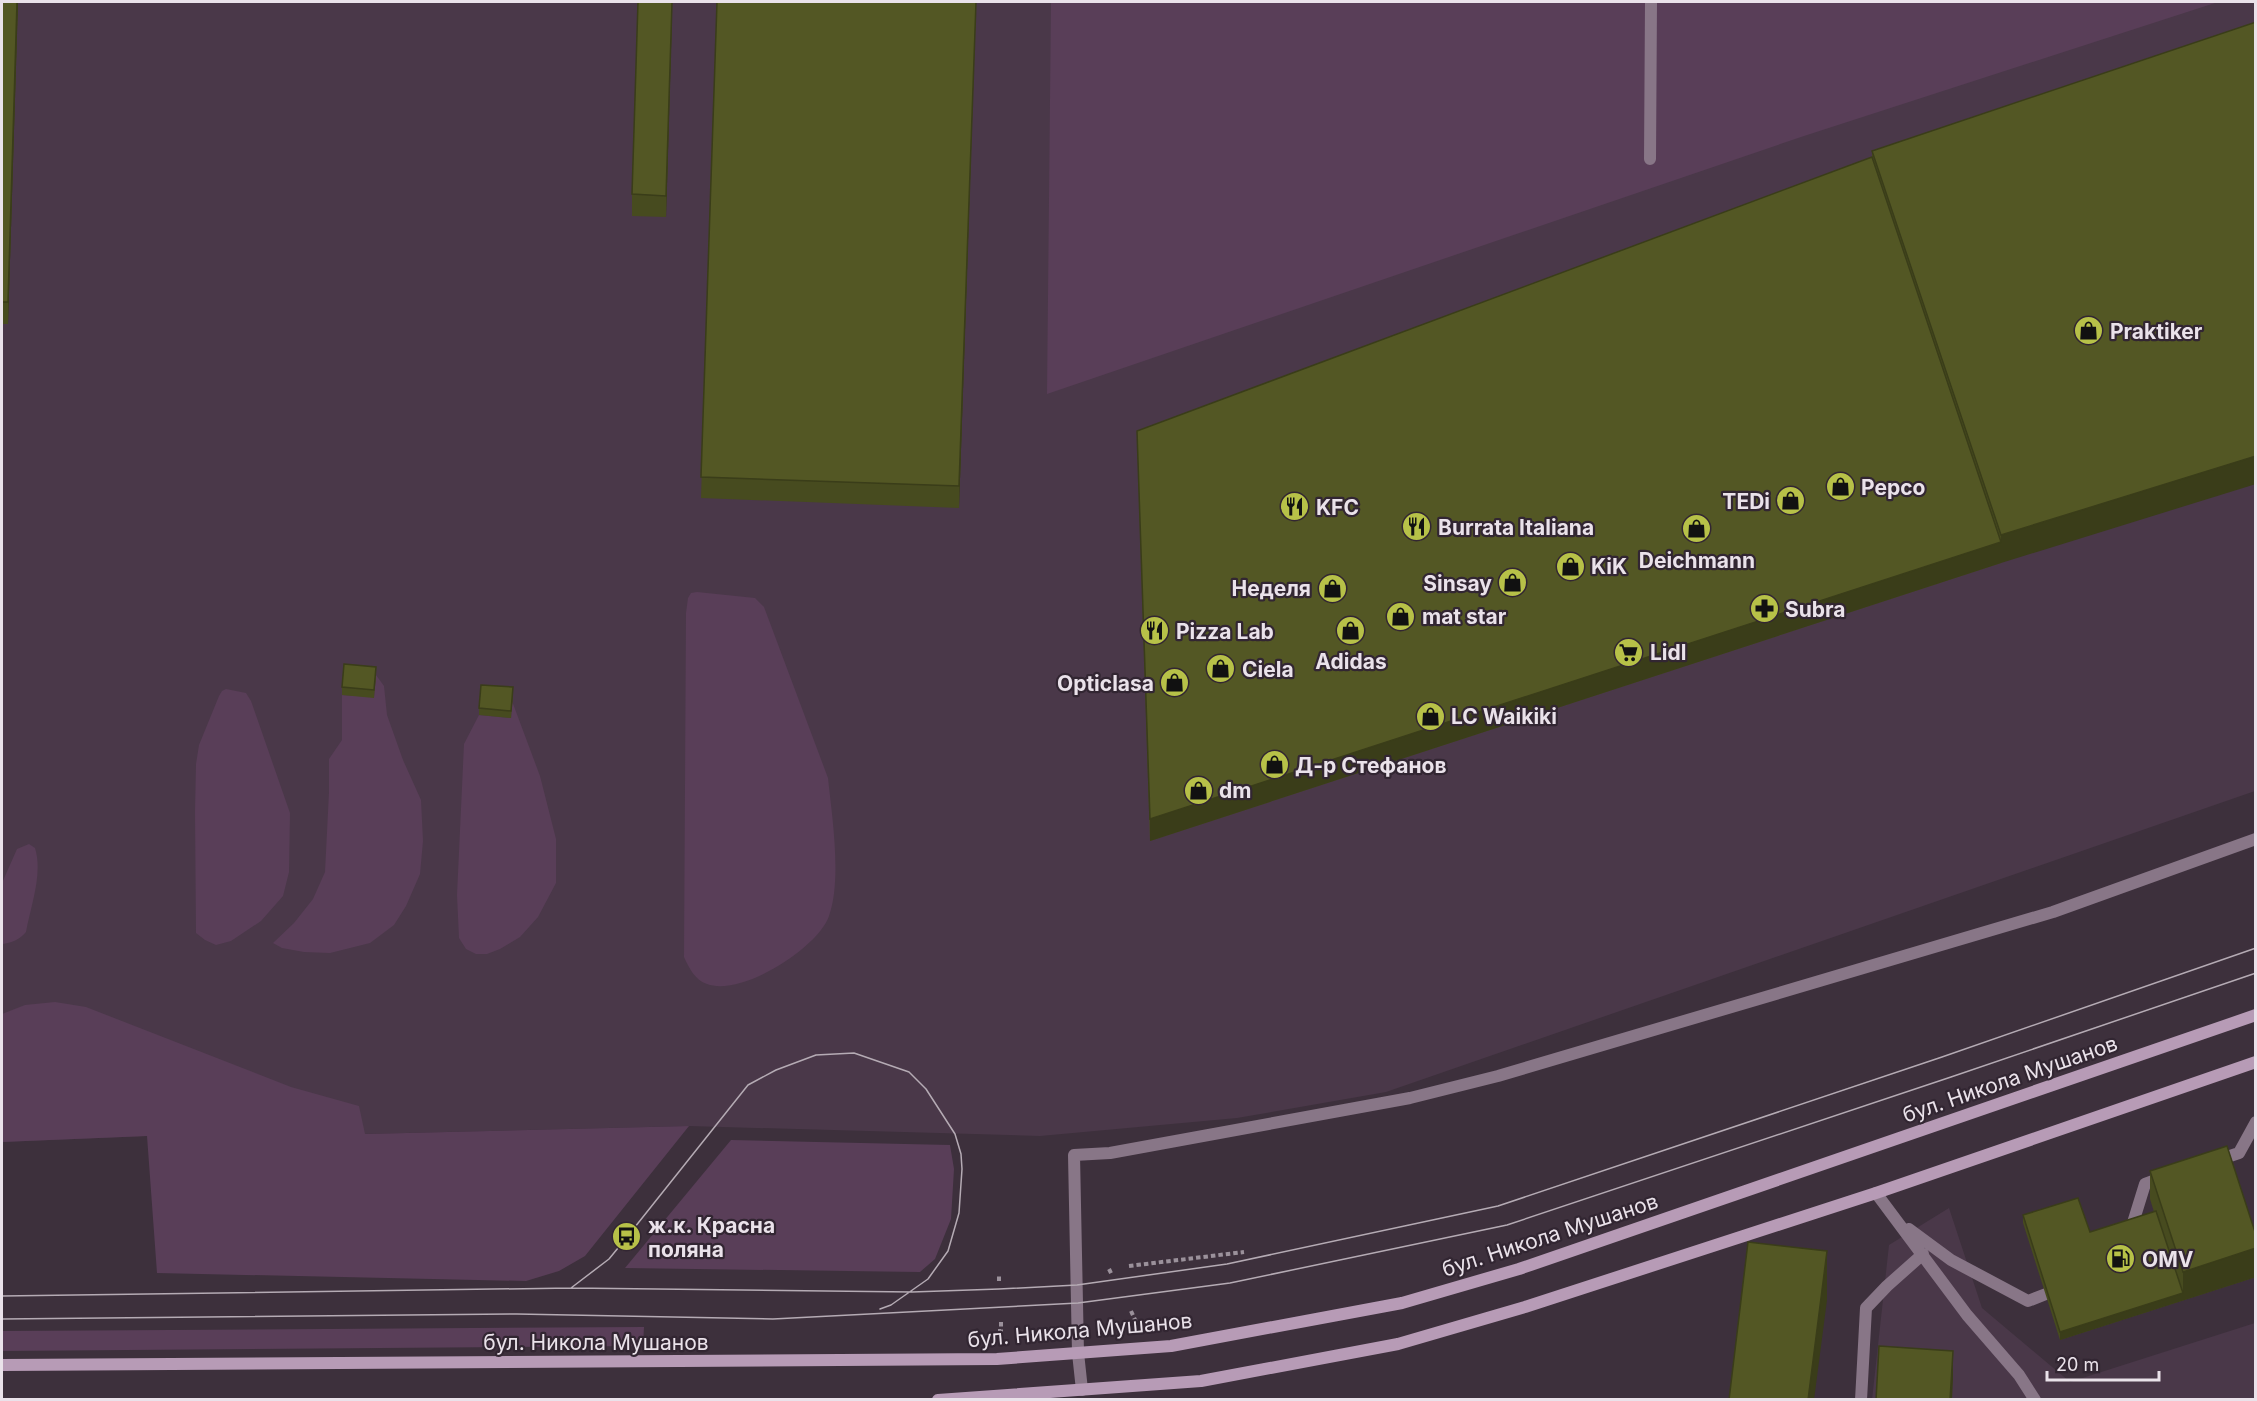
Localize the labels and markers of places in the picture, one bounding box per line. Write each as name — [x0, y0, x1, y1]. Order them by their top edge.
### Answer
shop icon: Praktiker — [2073, 315, 2105, 347]
place label: Praktiker — [2110, 319, 2203, 344]
shop icon: Pepco — [1824, 471, 1856, 503]
place label: Pepco — [1861, 475, 1926, 500]
shop icon: TEDi — [1775, 485, 1807, 517]
place label: TEDi — [1722, 489, 1770, 514]
restaurant icon: KFC — [1279, 491, 1311, 523]
place label: KFC — [1316, 495, 1359, 520]
restaurant icon: Burrata Italiana — [1401, 511, 1433, 543]
shop icon: Deichmann — [1681, 513, 1713, 545]
place label: Burrata Italiana — [1438, 515, 1594, 540]
place label: Deichmann — [1639, 548, 1755, 573]
shop icon: KiK — [1554, 550, 1586, 582]
place label: KiK — [1591, 554, 1627, 579]
shop icon: Sinsay — [1497, 567, 1529, 599]
place label: Sinsay — [1423, 571, 1492, 596]
shop icon: Неделя — [1316, 572, 1348, 604]
place label: Неделя — [1231, 576, 1311, 601]
pharmacy icon: Subra — [1748, 593, 1780, 625]
place label: Subra — [1785, 597, 1846, 622]
shop icon: mat star — [1385, 600, 1417, 632]
place label: mat star — [1422, 604, 1507, 629]
shop icon: Adidas — [1335, 614, 1367, 646]
restaurant icon: Pizza Lab — [1139, 615, 1171, 647]
place label: Pizza Lab — [1176, 619, 1274, 644]
supermarket icon: Lidl — [1613, 636, 1645, 668]
place label: Lidl — [1650, 640, 1687, 665]
place label: Adidas — [1315, 649, 1387, 674]
shop icon: Ciela — [1205, 653, 1237, 685]
place label: Ciela — [1242, 657, 1294, 682]
shop icon: Opticlasa — [1159, 667, 1191, 699]
place label: Opticlasa — [1057, 671, 1154, 696]
shop icon: LC Waikiki — [1414, 700, 1446, 732]
place label: LC Waikiki — [1451, 704, 1557, 729]
shop icon: Д-р Стефанов — [1258, 749, 1290, 781]
place label: Д-р Стефанов — [1295, 753, 1447, 778]
shop icon: dm — [1182, 774, 1214, 806]
place label: dm — [1219, 778, 1251, 803]
place label: ж.к. Красна поляна — [648, 1213, 775, 1262]
bus stop icon: ж.к. Красна поляна — [611, 1221, 643, 1253]
fuel station icon: OMV — [2105, 1243, 2137, 1275]
place label: OMV — [2142, 1247, 2194, 1272]

